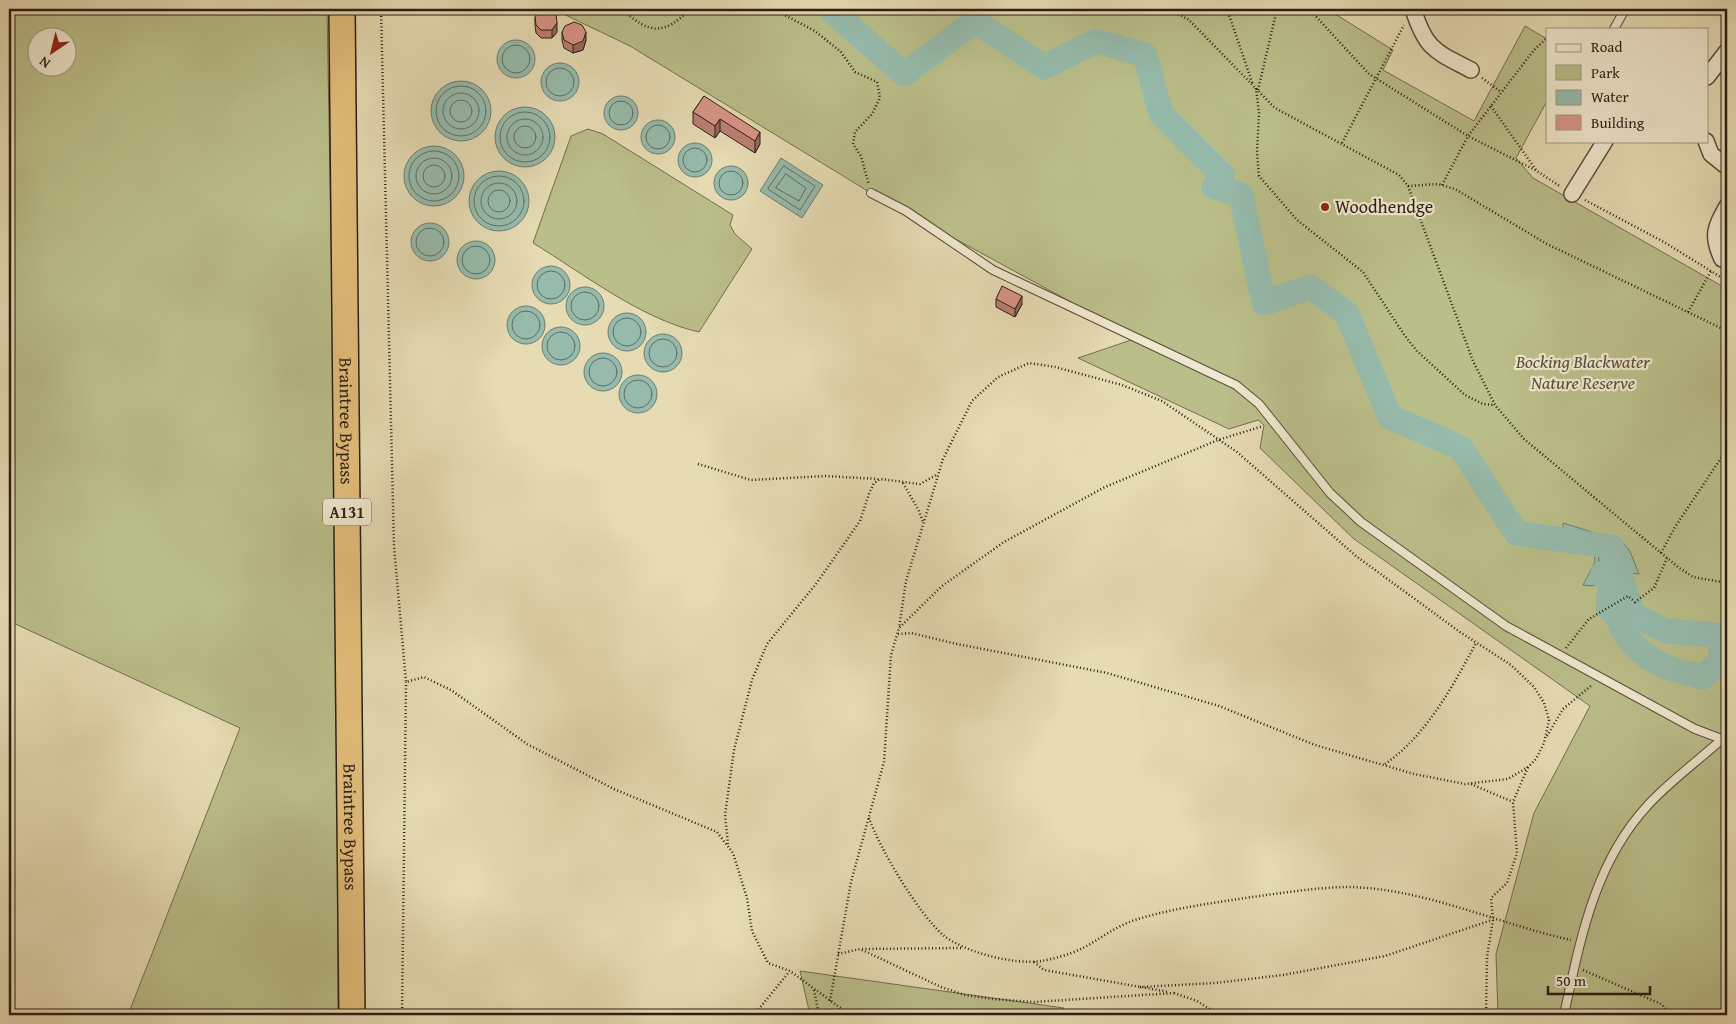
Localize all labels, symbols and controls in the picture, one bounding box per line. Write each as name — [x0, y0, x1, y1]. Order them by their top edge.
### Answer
north arrow — [28, 28, 78, 78]
legend — [1546, 28, 1708, 142]
text: Road — [1591, 36, 1622, 57]
text: N — [34, 51, 54, 74]
text: Park — [1591, 62, 1620, 83]
text: Water — [1591, 86, 1629, 107]
text: Building — [1591, 112, 1645, 133]
place label: Woodhendge — [1335, 193, 1433, 220]
marker: Woodhendge — [1319, 201, 1331, 213]
park label: Bocking Blackwater Nature Reserve — [1515, 348, 1651, 396]
street label: Braintree Bypass — [332, 357, 361, 485]
road number: A131 — [323, 498, 371, 526]
street label: Braintree Bypass — [336, 763, 365, 891]
scale bar — [1548, 964, 1651, 996]
text: 50 m — [1556, 970, 1587, 991]

